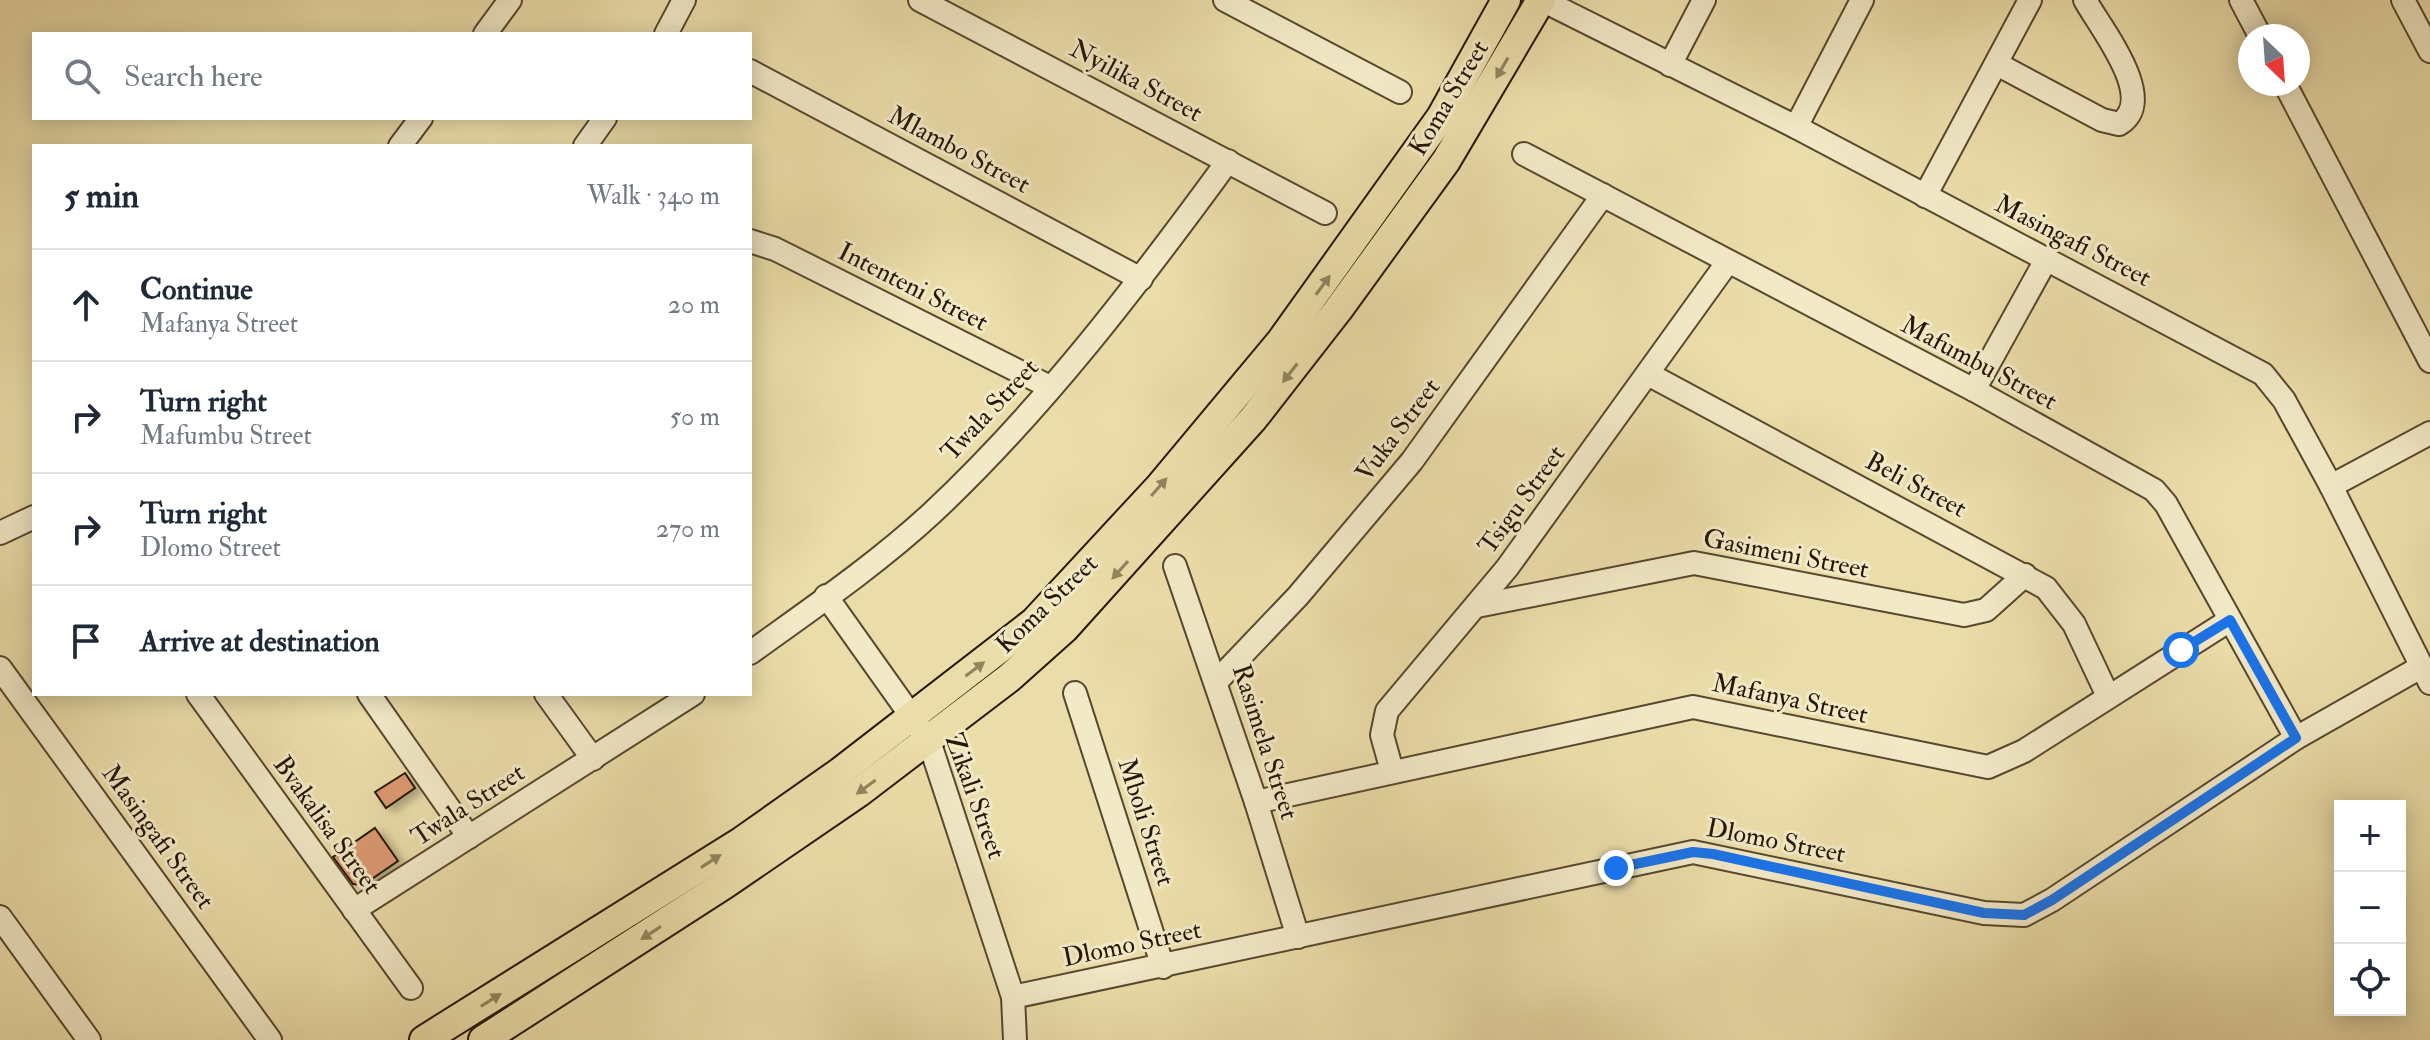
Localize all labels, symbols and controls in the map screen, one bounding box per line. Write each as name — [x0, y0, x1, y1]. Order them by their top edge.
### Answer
north arrow — [2238, 24, 2310, 96]
search box — [32, 32, 752, 120]
street label: Nyilika Street — [1064, 33, 1208, 129]
street label: Koma Street — [1402, 34, 1496, 162]
icon: search — [60, 54, 104, 98]
one-way arrow — [1495, 57, 1509, 79]
text: Search here — [124, 58, 263, 95]
street label: Mlambo Street — [883, 99, 1035, 201]
text: 5 min — [64, 175, 139, 218]
text: Walk · 340 m — [587, 180, 720, 212]
street label: Masingafi Street — [1990, 188, 2156, 294]
street label: Intenteni Street — [833, 236, 993, 338]
text: Continue — [140, 271, 253, 308]
one-way arrow — [1315, 274, 1331, 296]
icon: ahead — [64, 283, 108, 327]
text: 20 m — [668, 289, 720, 321]
text: Mafanya Street — [140, 308, 298, 340]
street label: Mafumbu Street — [1896, 309, 2062, 417]
street label: Twala Street — [934, 352, 1046, 468]
one-way arrow — [1282, 363, 1298, 383]
street label: Vuka Street — [1349, 372, 1447, 488]
text: Turn right — [140, 383, 267, 420]
icon: right — [64, 395, 108, 439]
text: 50 m — [670, 401, 720, 433]
text: Mafumbu Street — [140, 420, 312, 452]
street label: Tsigu Street — [1472, 439, 1572, 561]
street label: Beli Street — [1860, 445, 1972, 525]
one-way arrow — [1150, 477, 1167, 497]
text: Turn right — [140, 495, 267, 532]
icon: right — [64, 507, 108, 551]
text: 270 m — [656, 513, 720, 545]
street label: Gasimeni Street — [1701, 522, 1871, 586]
text: Dlomo Street — [140, 532, 281, 564]
street label: Koma Street — [989, 548, 1105, 660]
one-way arrow — [1112, 559, 1129, 579]
icon: arrive — [64, 619, 108, 663]
text: Arrive at destination — [140, 623, 380, 660]
route start — [2163, 632, 2199, 668]
street label: Rasimela Street — [1225, 660, 1305, 824]
one-way arrow — [965, 662, 985, 678]
street label: Mafanya Street — [1709, 667, 1871, 731]
street label: Zikali Street — [938, 729, 1012, 863]
street label: Bvakalisa Street — [266, 750, 388, 900]
street label: Mboli Street — [1110, 754, 1182, 890]
street label: Twala Street — [405, 757, 531, 853]
street label: Masingafi Street — [95, 758, 221, 916]
one-way arrow — [855, 779, 877, 795]
map controls — [2334, 800, 2406, 1016]
button: + — [2334, 800, 2406, 872]
street label: Dlomo Street — [1704, 812, 1848, 870]
route end — [1598, 850, 1634, 886]
one-way arrow — [700, 855, 722, 869]
button: − — [2334, 872, 2406, 944]
street label: Dlomo Street — [1060, 914, 1204, 974]
one-way arrow — [640, 925, 661, 940]
button: locate — [2334, 944, 2406, 1016]
one-way arrow — [480, 993, 502, 1007]

